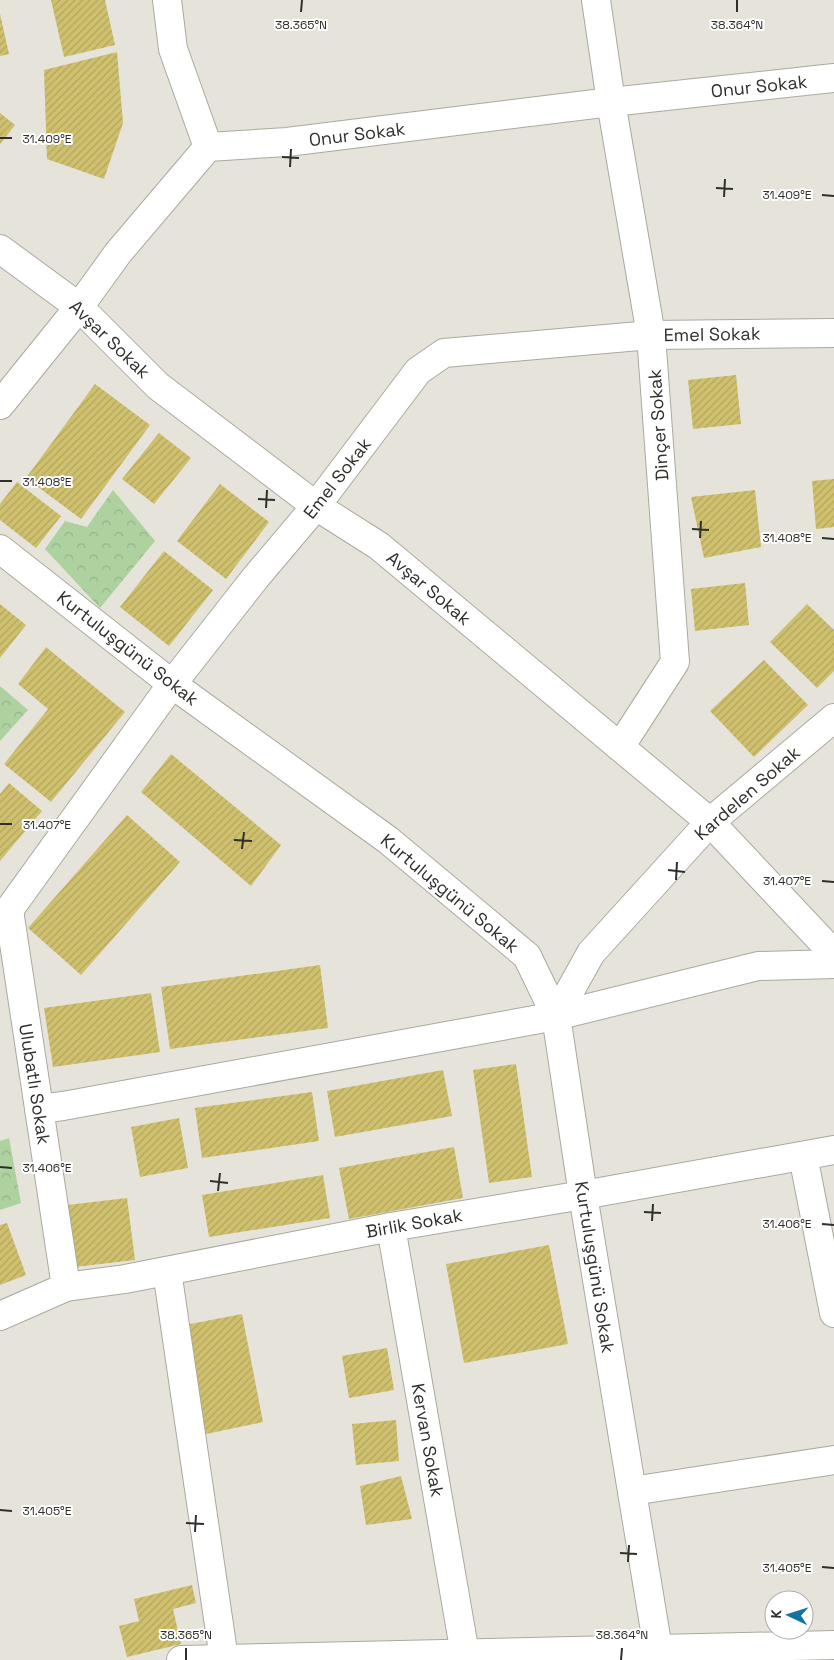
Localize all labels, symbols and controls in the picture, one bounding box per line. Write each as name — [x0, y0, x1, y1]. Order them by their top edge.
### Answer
text: 38.365°N — [275, 17, 327, 33]
text: 38.364°N — [711, 17, 763, 33]
street label: Onur Sokak — [710, 69, 809, 103]
street label: Onur Sokak — [307, 117, 407, 151]
text: 31.409°E — [23, 131, 72, 147]
text: 31.409°E — [763, 187, 812, 203]
street label: Avşar Sokak — [65, 295, 155, 383]
street label: Emel Sokak — [663, 322, 761, 346]
street label: Dinçer Sokak — [643, 368, 673, 482]
street label: Emel Sokak — [298, 432, 376, 523]
text: 31.408°E — [22, 474, 72, 490]
text: 31.408°E — [762, 530, 812, 546]
street label: Avşar Sokak — [382, 546, 476, 630]
street label: Kurtuluşgünü Sokak — [53, 586, 204, 711]
street label: Kardelen Sokak — [689, 741, 805, 845]
text: 31.407°E — [23, 817, 71, 833]
street label: Kurtuluşgünü Sokak — [376, 828, 524, 958]
text: 31.407°E — [763, 873, 811, 889]
street label: Ulubatlı Sokak — [14, 1022, 56, 1146]
text: 31.406°E — [23, 1160, 72, 1176]
street label: Kurtuluşgünü Sokak — [570, 1179, 620, 1355]
street label: Birlik Sokak — [364, 1203, 465, 1243]
text: 31.406°E — [763, 1216, 812, 1232]
street label: Kervan Sokak — [407, 1381, 449, 1499]
text: 31.405°E — [23, 1503, 72, 1519]
text: 31.405°E — [763, 1560, 812, 1576]
north arrow — [764, 1590, 814, 1640]
text: K — [767, 1609, 785, 1619]
text: 38.365°N — [160, 1627, 212, 1643]
text: 38.364°N — [596, 1627, 648, 1643]

